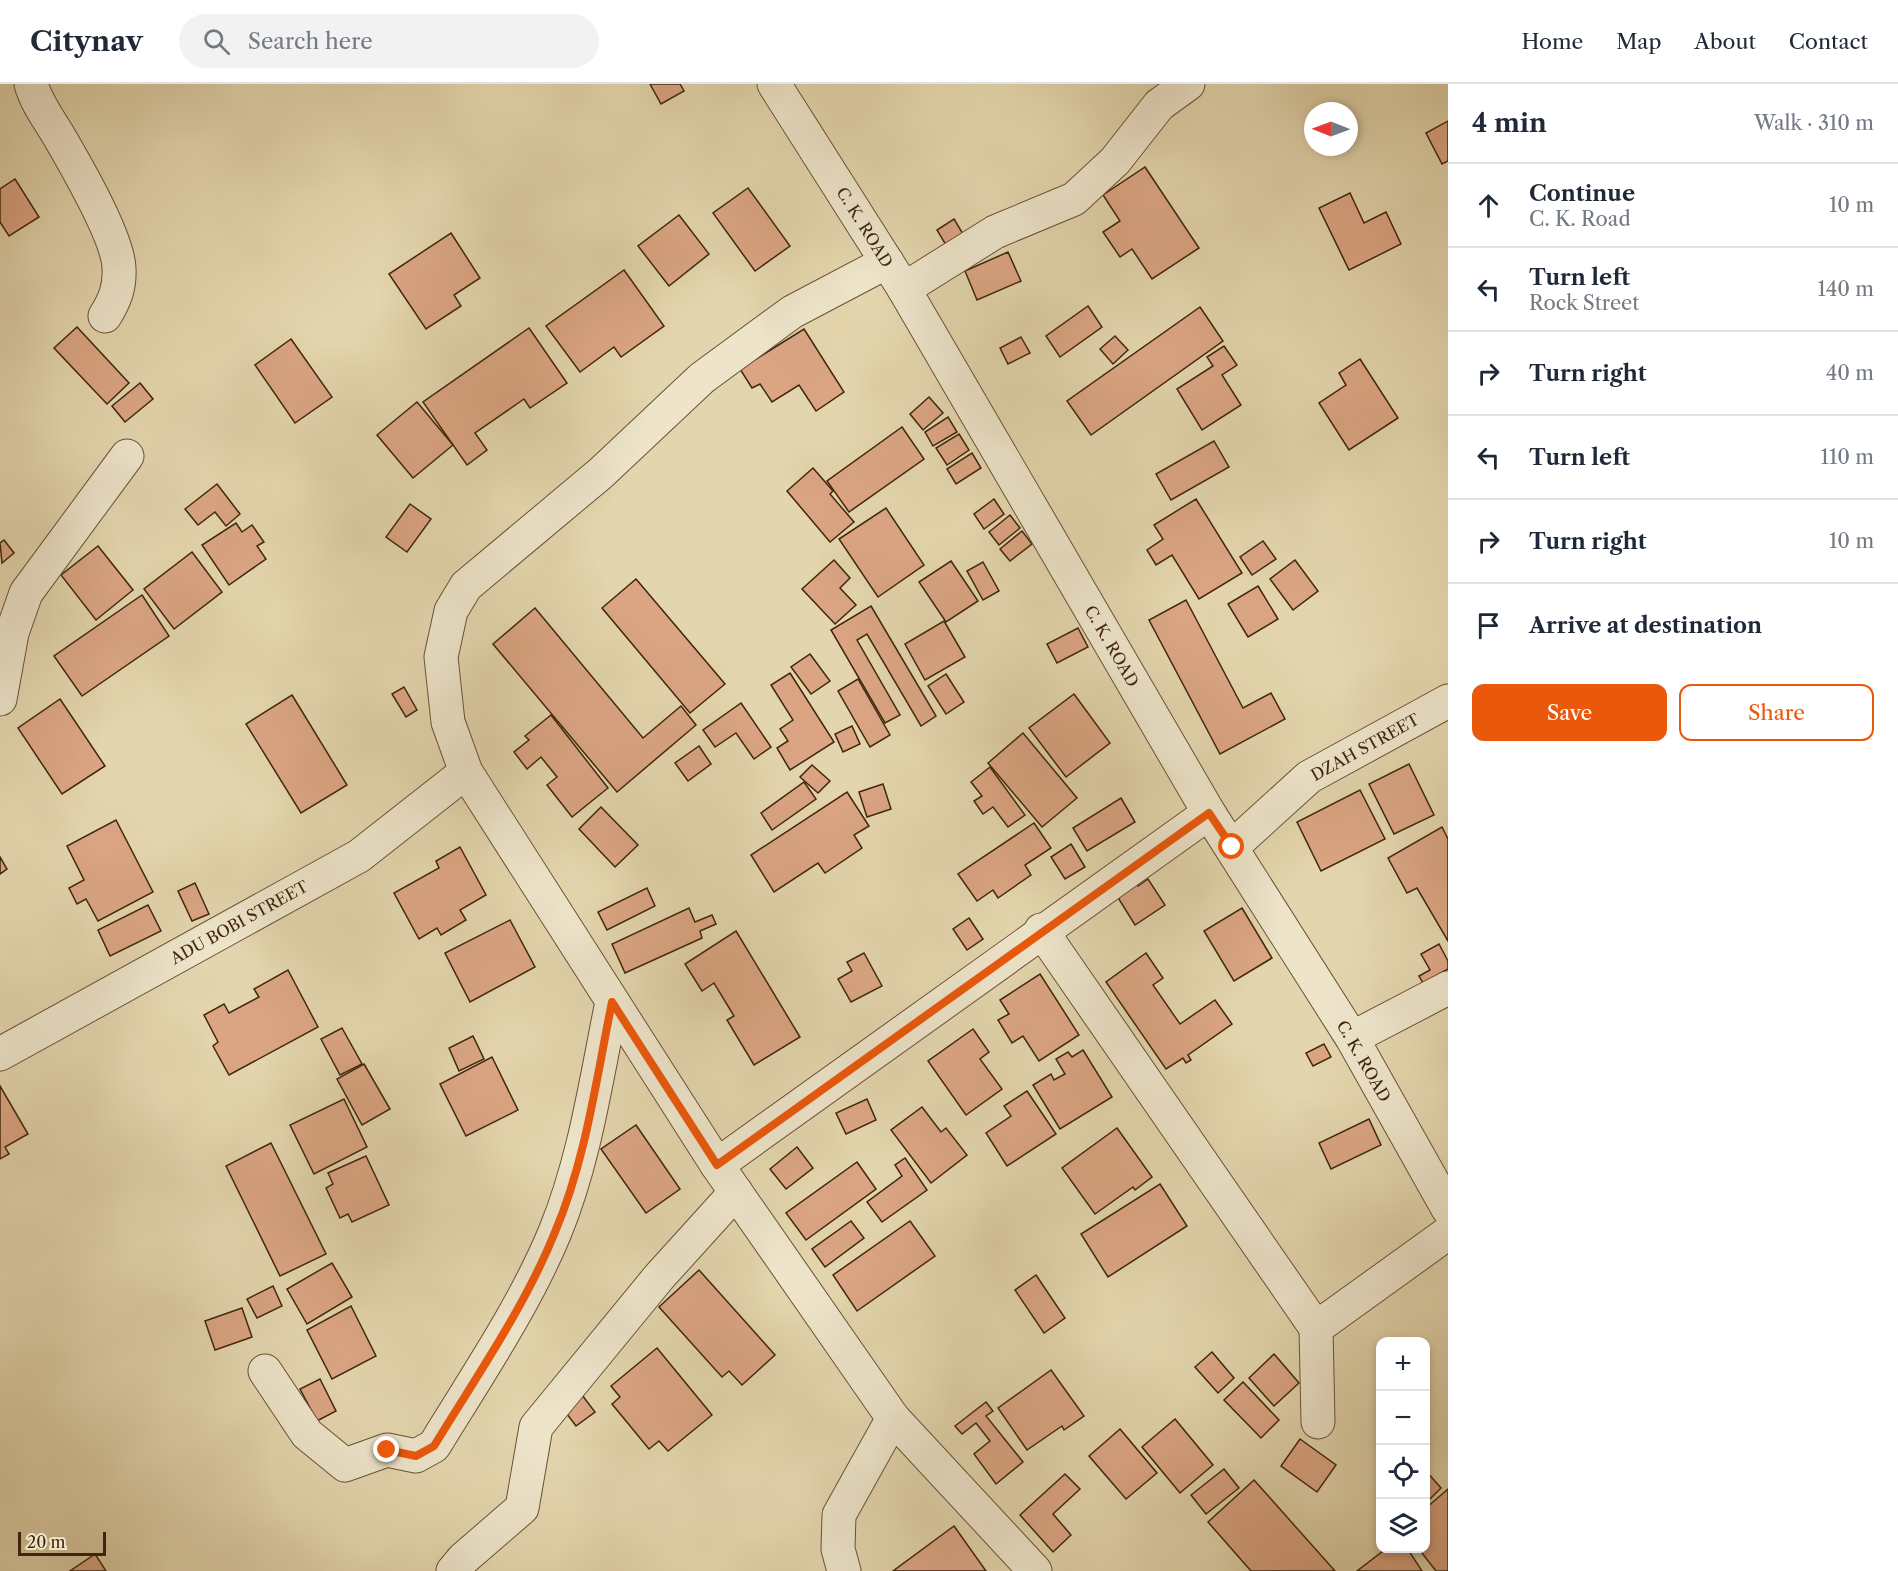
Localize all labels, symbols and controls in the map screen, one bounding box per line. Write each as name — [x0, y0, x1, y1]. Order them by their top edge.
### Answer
search box — [179, 14, 599, 68]
text: Citynav — [30, 24, 143, 58]
icon: search — [200, 25, 233, 58]
text: Search here — [248, 28, 372, 55]
text: Home — [1522, 29, 1583, 54]
text: Map — [1616, 29, 1661, 54]
text: About — [1694, 29, 1756, 54]
text: Contact — [1789, 29, 1868, 54]
north arrow — [1304, 102, 1358, 156]
text: 4 min — [1472, 107, 1547, 139]
text: Walk · 310 m — [1754, 111, 1874, 135]
text: Continue — [1529, 180, 1635, 207]
street label: C. K. ROAD — [832, 183, 898, 271]
icon: ahead — [1472, 189, 1505, 222]
text: 10 m — [1829, 193, 1874, 217]
text: C. K. Road — [1529, 207, 1631, 231]
text: Turn left — [1529, 264, 1630, 291]
icon: left — [1472, 273, 1505, 306]
text: 140 m — [1817, 277, 1874, 301]
text: Rock Street — [1529, 291, 1639, 315]
icon: right — [1472, 357, 1505, 390]
text: Turn right — [1529, 360, 1647, 387]
text: 40 m — [1826, 361, 1874, 385]
icon: left — [1472, 441, 1505, 474]
text: Turn left — [1529, 444, 1630, 471]
text: 110 m — [1821, 445, 1874, 469]
icon: right — [1472, 525, 1505, 558]
text: Turn right — [1529, 528, 1647, 555]
text: 10 m — [1829, 529, 1874, 553]
street label: C. K. ROAD — [1081, 602, 1143, 690]
icon: arrive — [1472, 609, 1505, 642]
text: Arrive at destination — [1529, 612, 1762, 639]
button: Save — [1472, 684, 1667, 741]
button: Share — [1679, 684, 1874, 741]
street label: DZAH STREET — [1307, 709, 1423, 785]
route start — [1218, 833, 1244, 859]
street label: ADU BOBI STREET — [166, 876, 311, 969]
street label: C. K. ROAD — [1333, 1017, 1395, 1105]
map controls — [1376, 1337, 1430, 1553]
button: + — [1376, 1337, 1430, 1391]
button: − — [1376, 1391, 1430, 1445]
route end — [373, 1436, 399, 1462]
button: locate — [1376, 1445, 1430, 1499]
button: layers — [1376, 1499, 1430, 1553]
scale bar — [18, 1529, 106, 1556]
text: 20 m — [27, 1532, 66, 1552]

